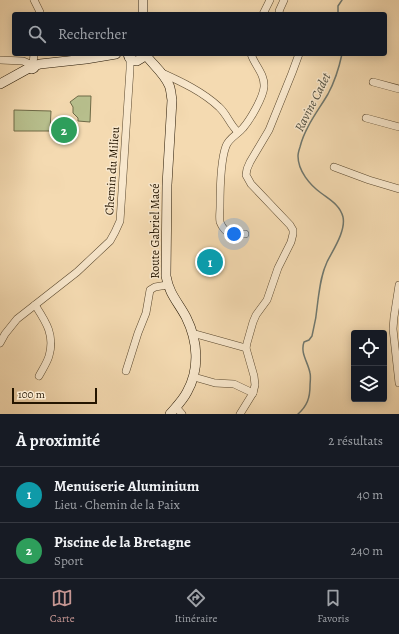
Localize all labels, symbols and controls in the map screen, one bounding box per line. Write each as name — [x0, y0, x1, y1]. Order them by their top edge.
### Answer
search box — [12, 12, 387, 56]
icon: search — [26, 23, 48, 45]
text: Rechercher — [58, 24, 127, 44]
water label: Ravine Cadet — [290, 69, 335, 134]
pin: 2 — [51, 115, 77, 145]
street label: Chemin du Milieu — [101, 126, 123, 216]
street label: Route Gabriel Macé — [147, 183, 163, 279]
your location — [224, 224, 244, 244]
pin: 1 — [197, 247, 223, 277]
map controls — [351, 330, 387, 402]
button: locate — [351, 330, 387, 366]
button: layers — [351, 366, 387, 402]
scale bar — [12, 386, 97, 405]
text: 100 m — [18, 387, 45, 402]
text: À proximité — [16, 429, 100, 452]
text: 2 résultats — [328, 432, 383, 449]
text: Menuiserie Aluminium — [54, 476, 199, 496]
text: 1 — [27, 486, 31, 503]
text: 40 m — [357, 486, 383, 503]
text: Lieu · Chemin de la Paix — [54, 496, 180, 513]
text: Piscine de la Bretagne — [54, 532, 191, 552]
text: 2 — [26, 542, 32, 559]
text: 240 m — [351, 542, 383, 559]
text: Sport — [54, 552, 84, 569]
tab: Carte — [50, 587, 75, 626]
tab: Itinéraire — [174, 587, 217, 626]
tab: Favoris — [317, 587, 349, 626]

